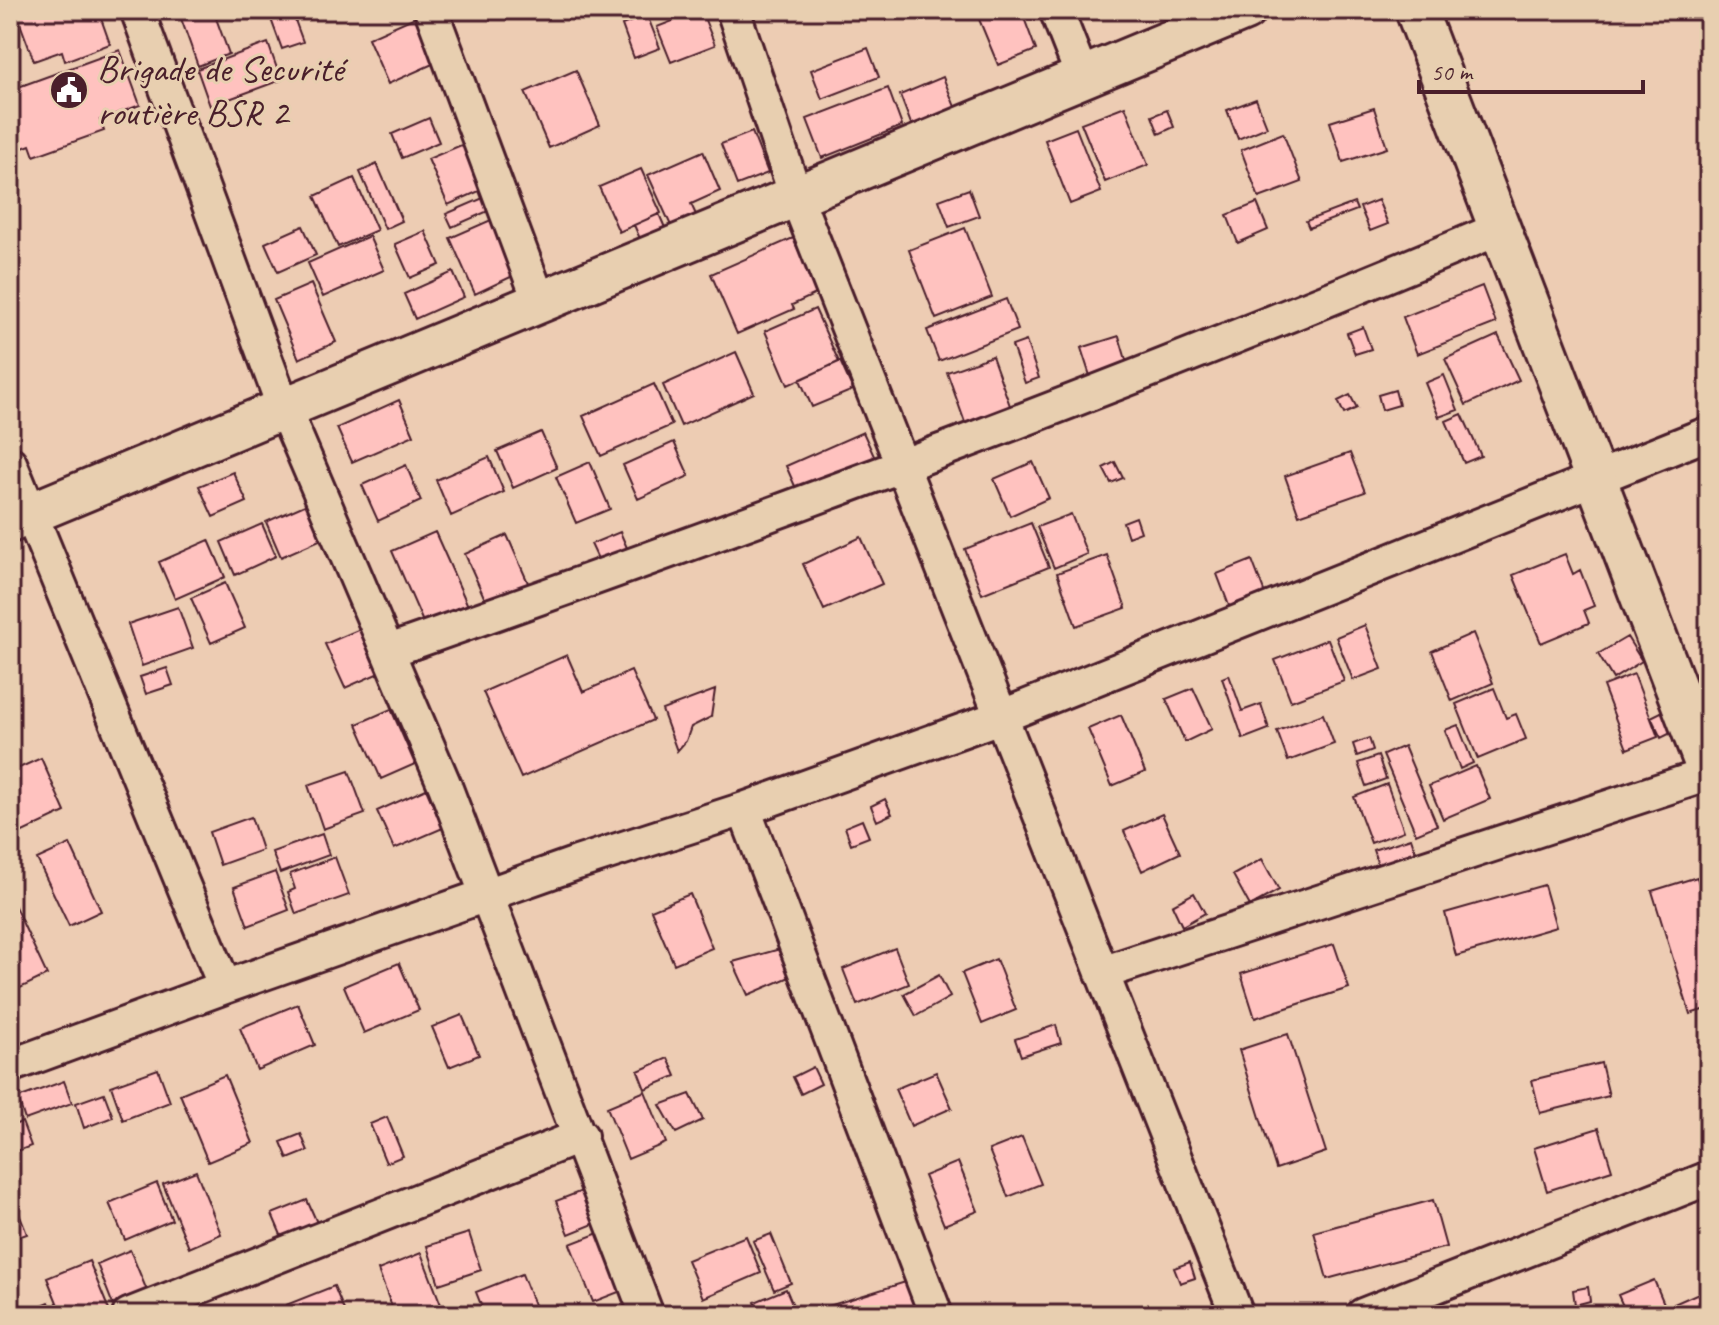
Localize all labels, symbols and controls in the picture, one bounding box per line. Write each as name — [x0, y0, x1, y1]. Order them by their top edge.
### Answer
scale bar — [1419, 44, 1643, 94]
place label: Brigade de Securité routière BSR 2 — [97, 45, 349, 136]
text: 50 m — [1431, 57, 1474, 87]
public building icon: Brigade de Securité routière BSR 2 — [48, 69, 90, 111]

